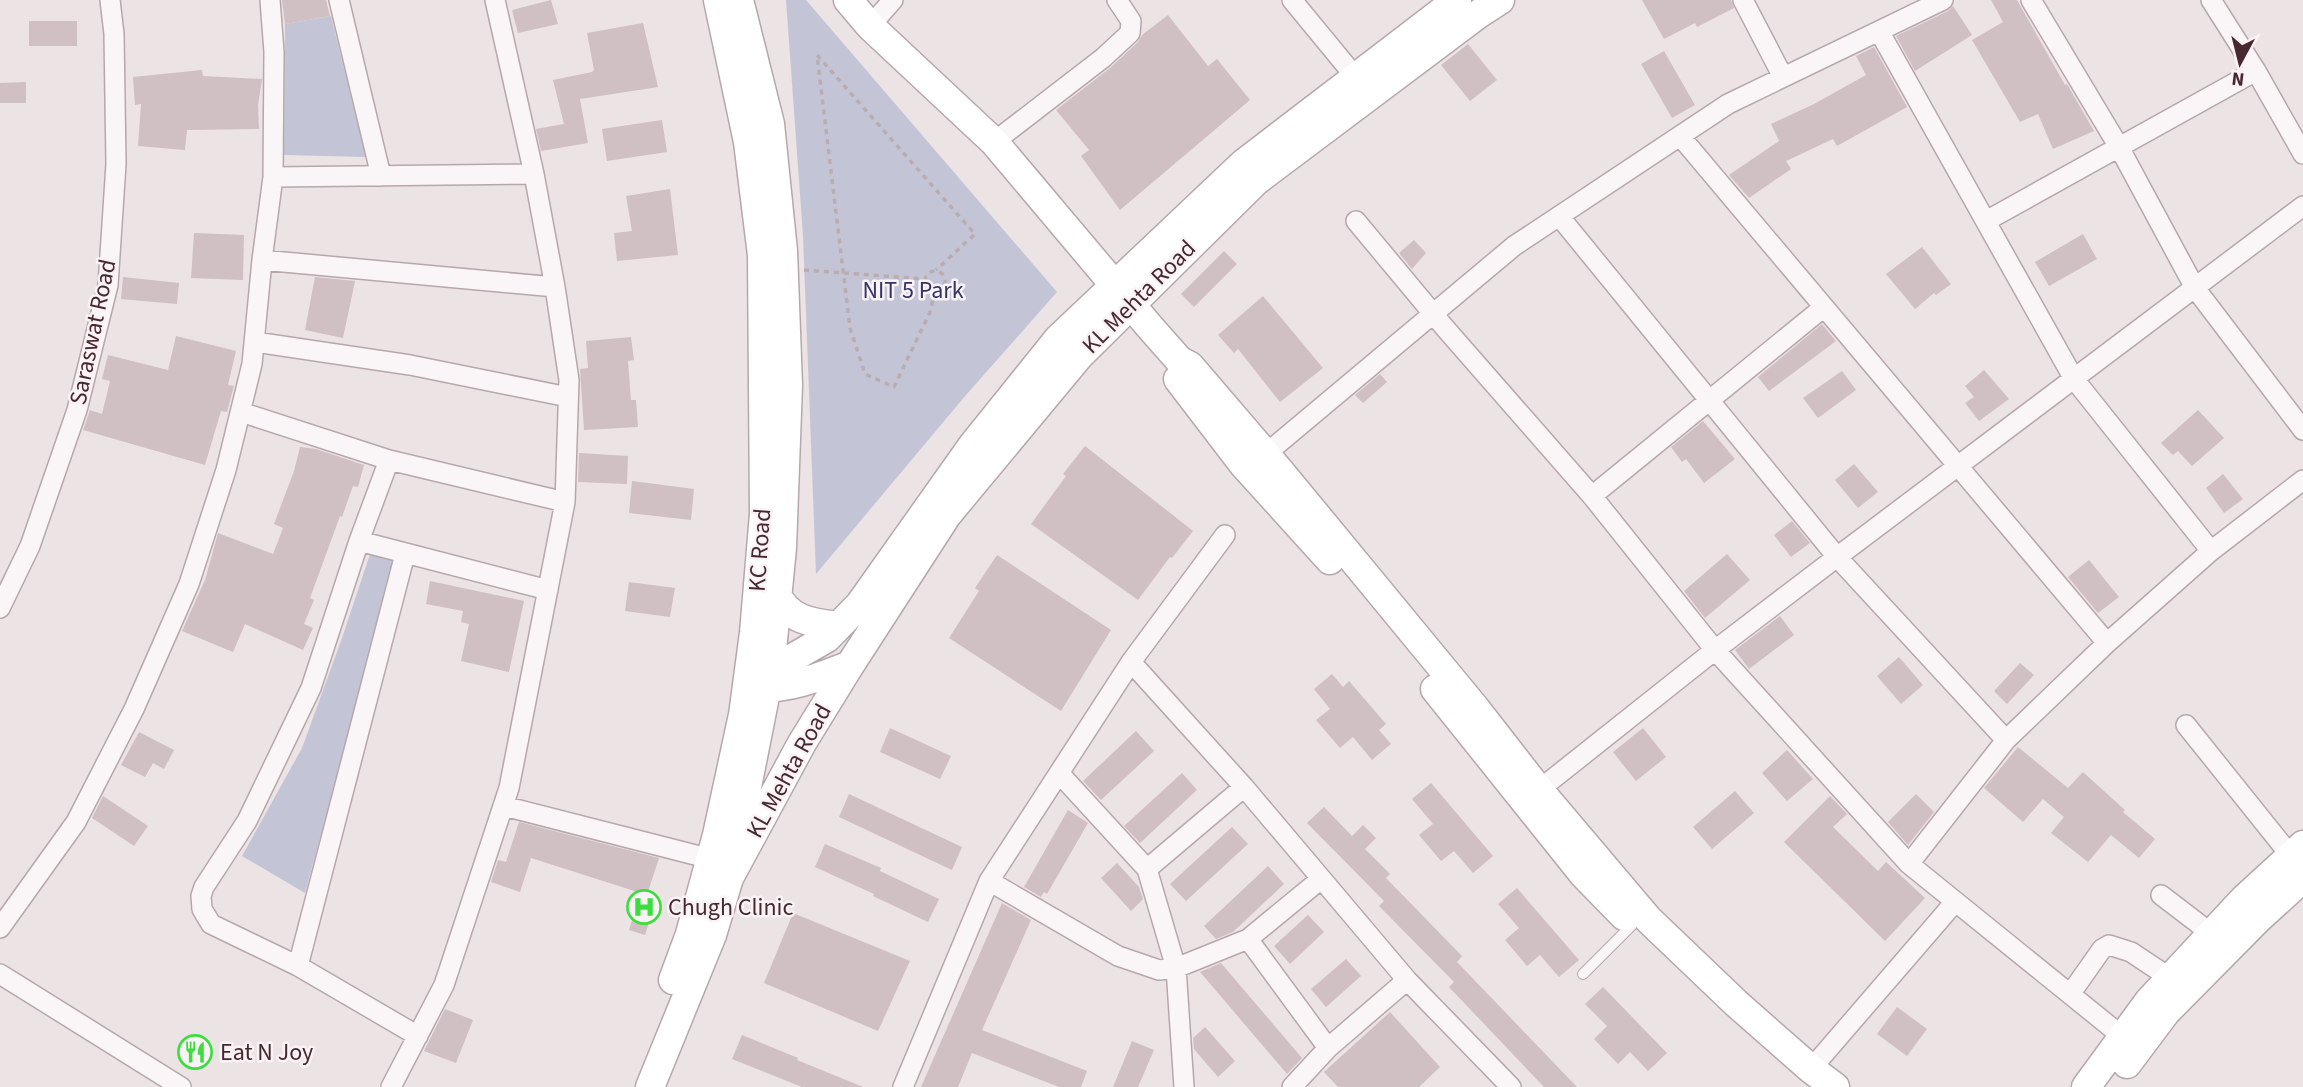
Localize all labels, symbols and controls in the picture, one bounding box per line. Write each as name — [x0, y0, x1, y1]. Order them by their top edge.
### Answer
north arrow — [2205, 28, 2275, 98]
text: N — [2230, 64, 2246, 93]
street label: KL Mehta Road — [1074, 232, 1204, 362]
street label: Saraswat Road — [60, 256, 126, 408]
park label: NIT 5 Park — [862, 273, 964, 308]
street label: KC Road — [740, 507, 780, 593]
street label: KL Mehta Road — [738, 697, 840, 845]
hospital icon: Chugh Clinic — [625, 888, 663, 926]
place label: Chugh Clinic — [668, 890, 794, 925]
restaurant icon: Eat N Joy — [176, 1033, 214, 1071]
place label: Eat N Joy — [220, 1035, 313, 1070]

